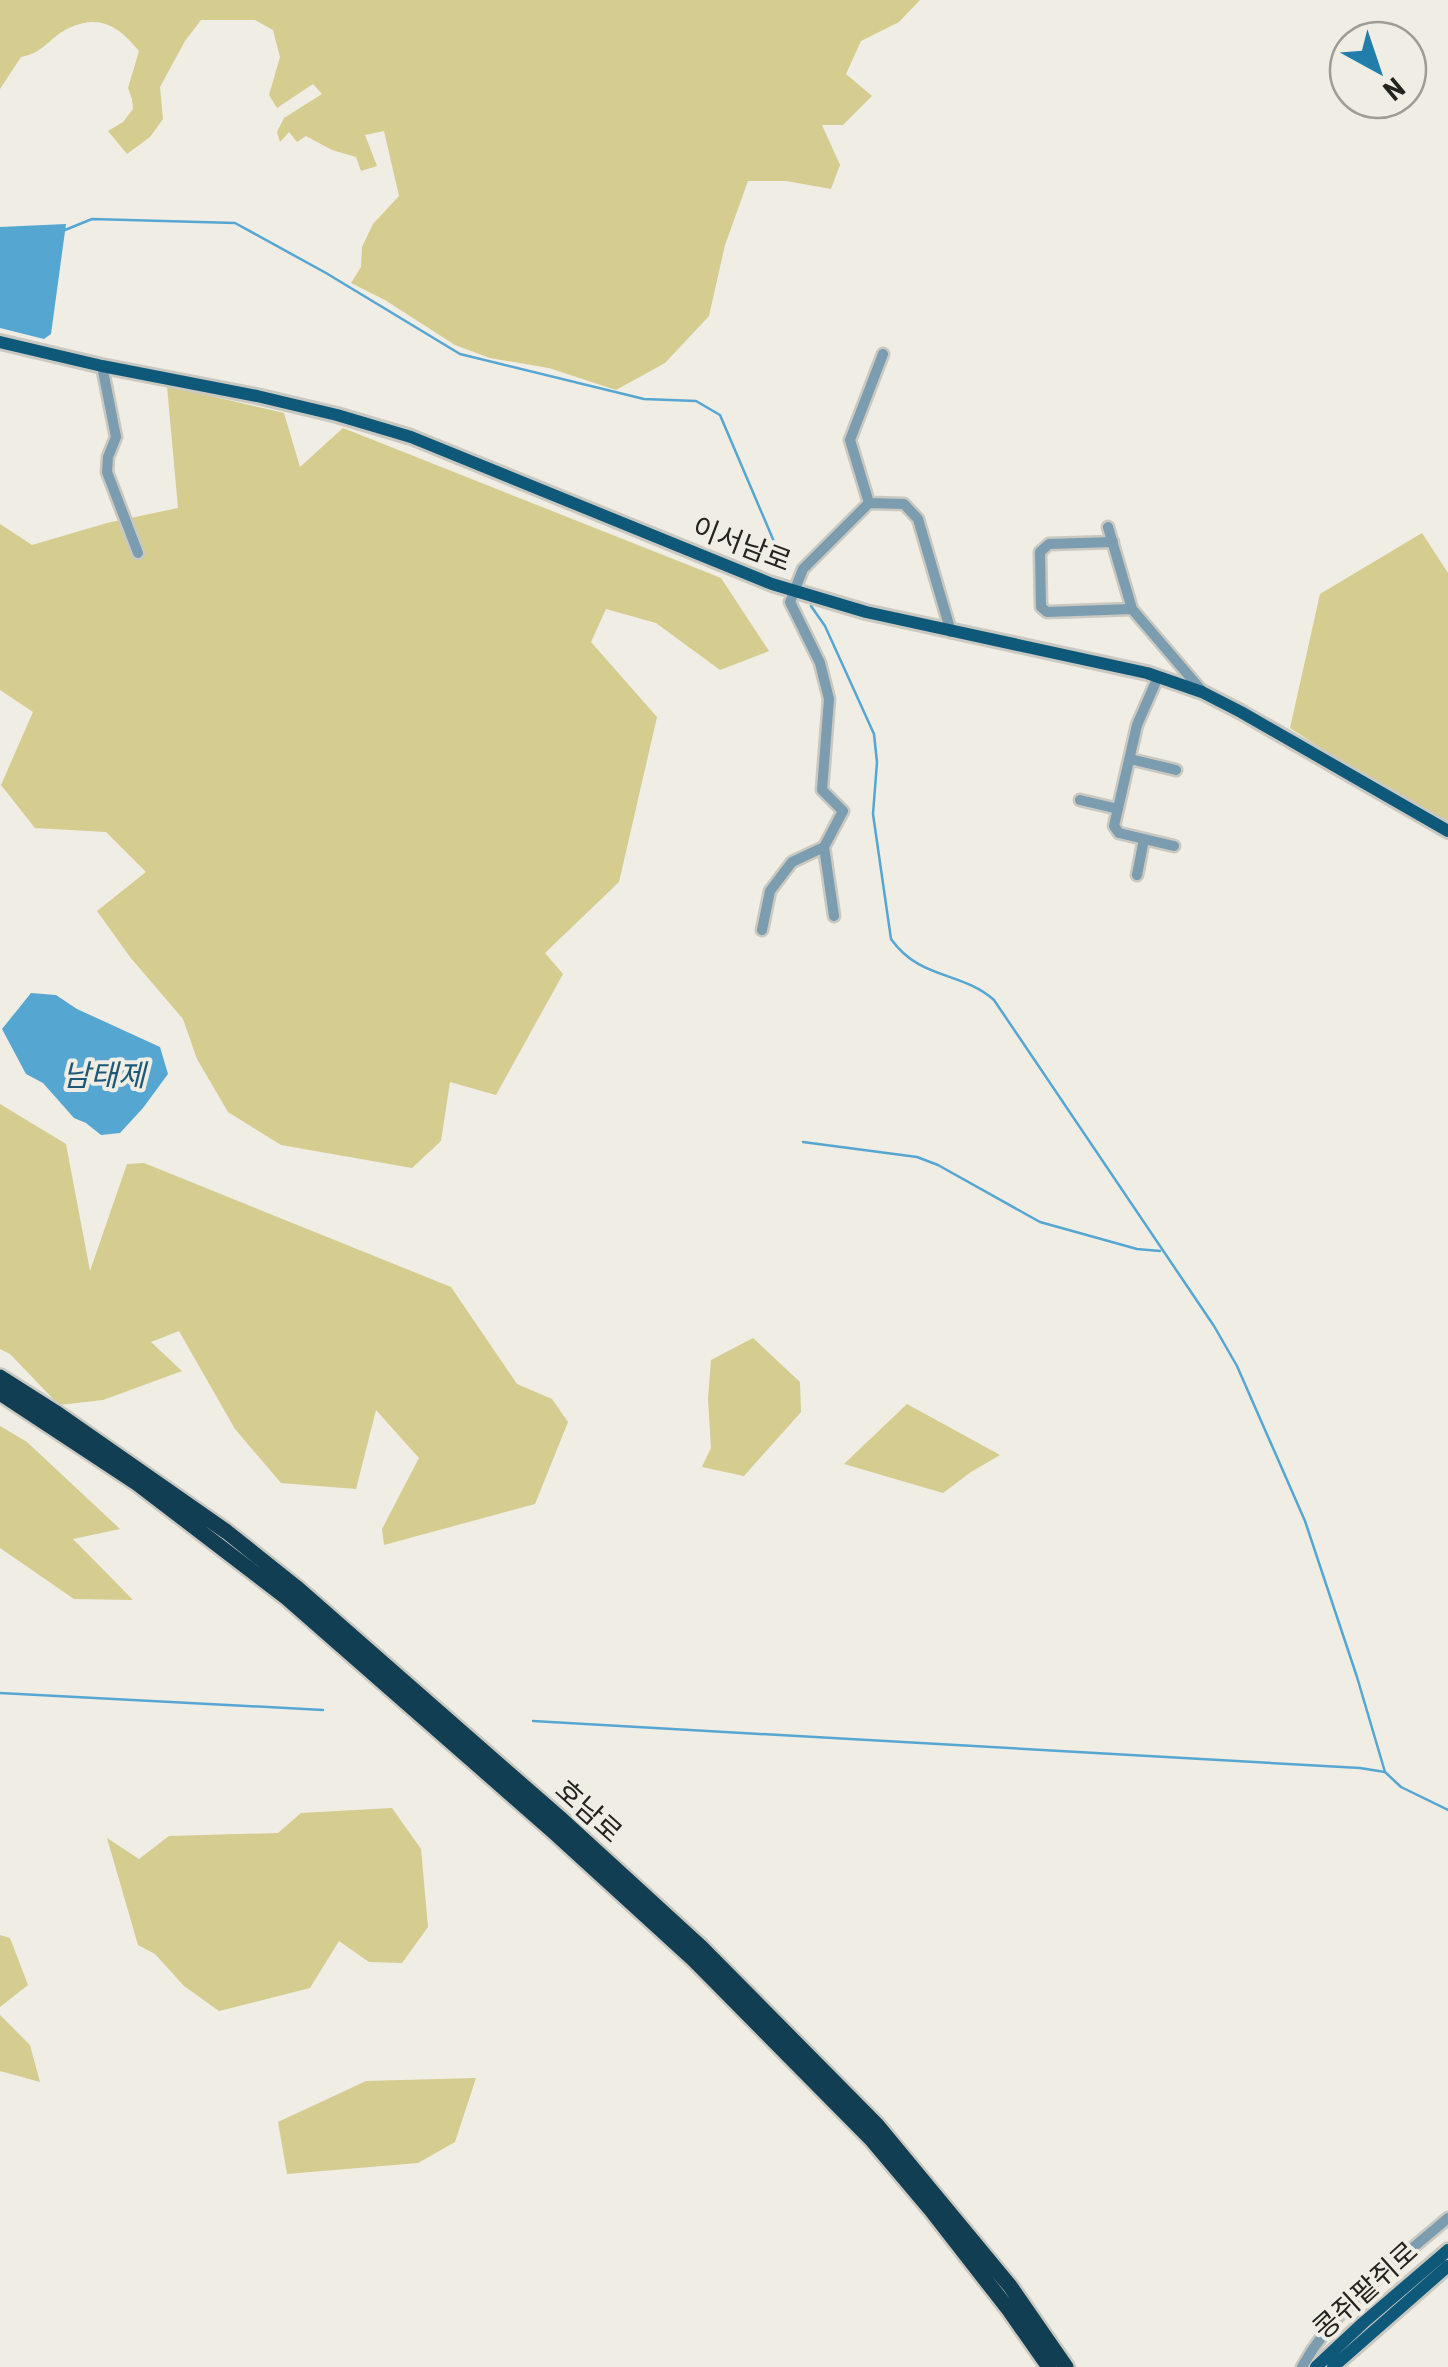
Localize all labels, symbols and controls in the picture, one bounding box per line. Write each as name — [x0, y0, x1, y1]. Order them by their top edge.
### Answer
north arrow — [1328, 20, 1428, 120]
text: N — [1377, 71, 1411, 107]
street label: 이서남로 — [688, 511, 796, 578]
water label: 남태제 — [63, 1058, 149, 1093]
street label: 호남로 — [549, 1773, 628, 1849]
street label: 콩쥐팥쥐로 — [1306, 2235, 1424, 2346]

